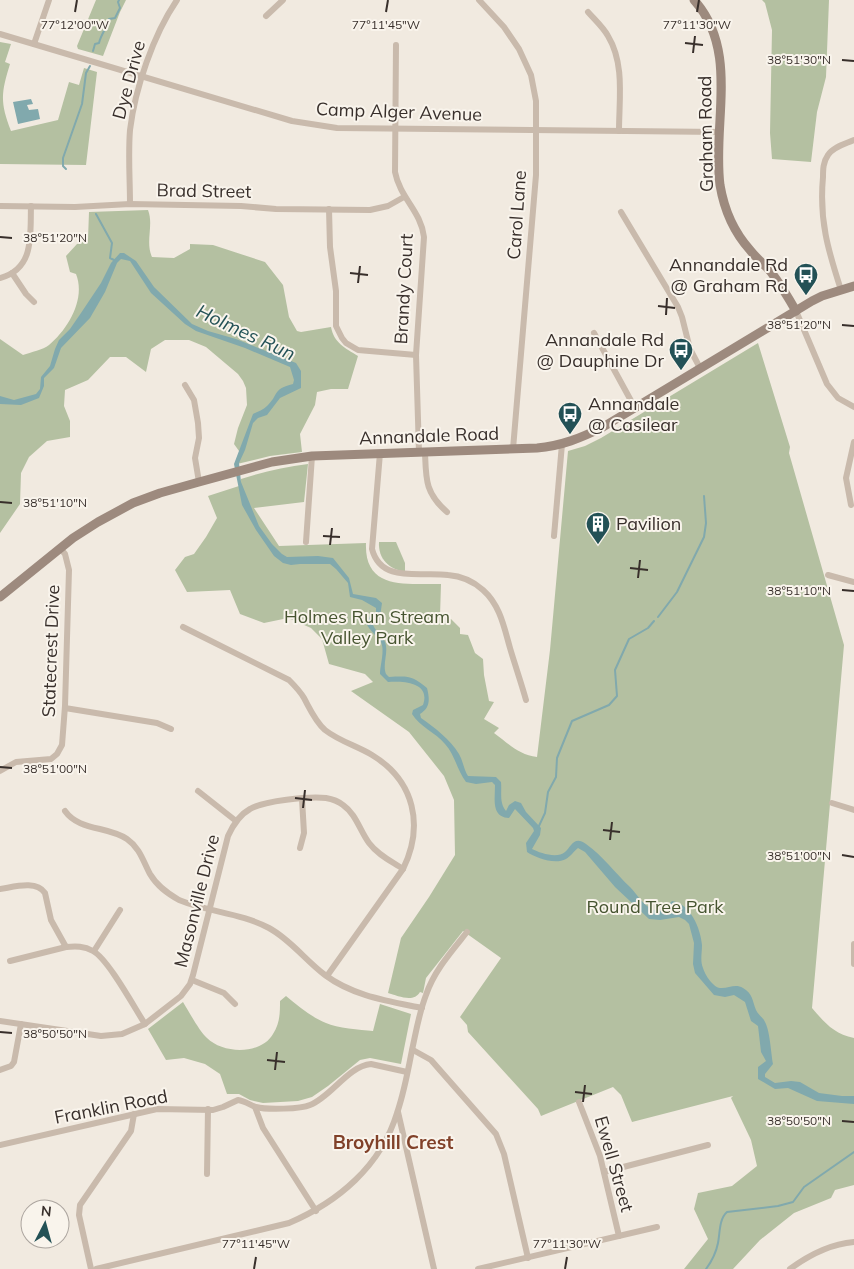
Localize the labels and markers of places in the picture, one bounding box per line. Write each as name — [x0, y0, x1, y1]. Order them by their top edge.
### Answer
place label: Annandale Rd @ Graham Rd — [669, 253, 788, 297]
bus stop icon: Annandale Rd @ Graham Rd — [793, 262, 819, 296]
place label: Annandale Rd @ Dauphine Dr — [537, 328, 664, 372]
bus stop icon: Annandale Rd @ Dauphine Dr — [668, 337, 694, 371]
place label: Annandale @ Casilear — [588, 392, 679, 436]
bus stop icon: Annandale @ Casilear — [557, 401, 583, 435]
building icon: Pavilion — [585, 511, 611, 545]
place label: Pavilion — [616, 512, 681, 535]

